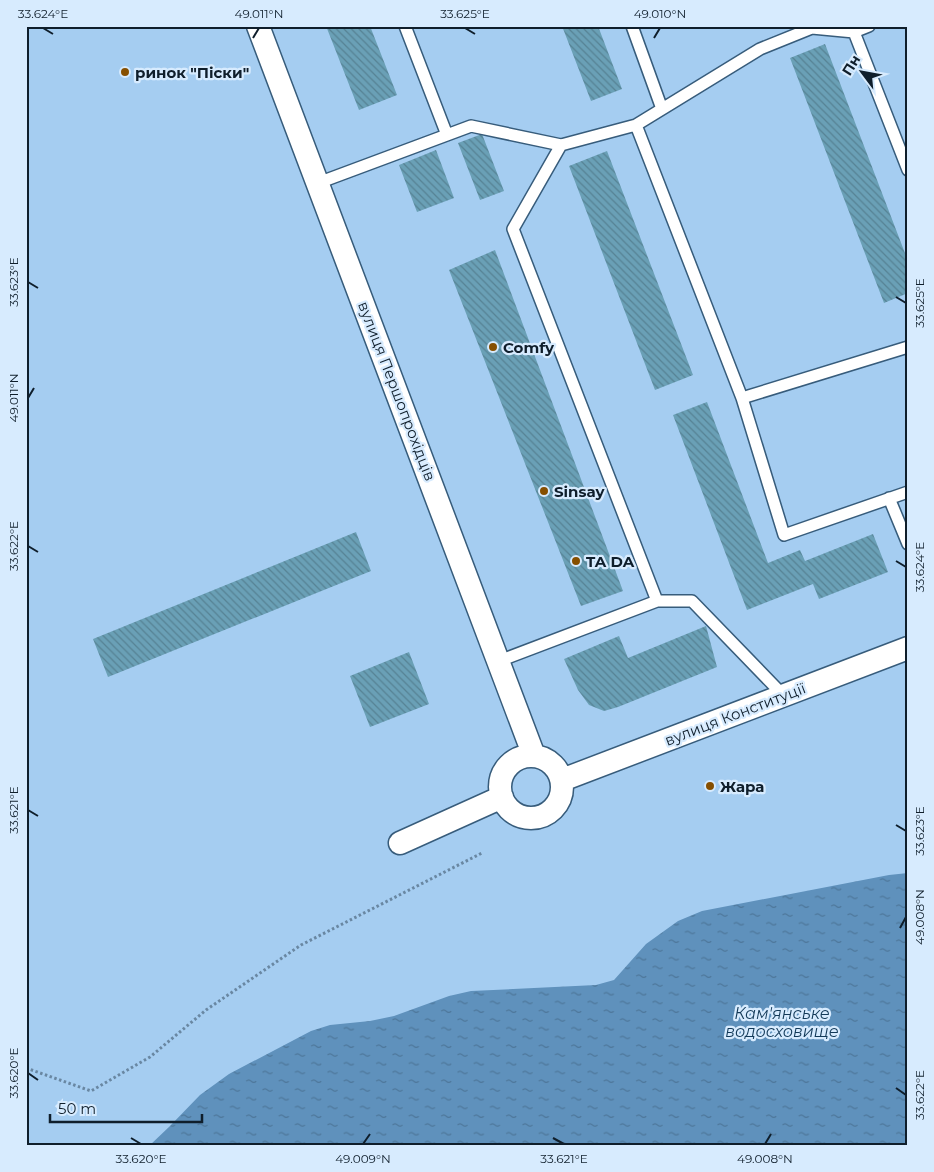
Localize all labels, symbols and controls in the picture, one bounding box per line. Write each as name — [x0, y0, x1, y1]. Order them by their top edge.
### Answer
text: 33.624°E — [18, 6, 68, 21]
text: 49.011°N — [235, 6, 283, 21]
text: 33.625°E — [440, 6, 490, 21]
text: 49.010°N — [634, 6, 686, 21]
north arrow — [836, 48, 886, 98]
text: Пн — [838, 51, 864, 79]
place label: ринок "Піски" — [135, 63, 249, 82]
marker: ринок "Піски" — [119, 66, 131, 78]
text: 33.623°E — [6, 257, 21, 307]
text: 33.625°E — [912, 278, 927, 328]
street label: вулиця Першопрохідців — [354, 299, 440, 483]
place label: Comfy — [503, 338, 555, 357]
marker: Comfy — [487, 341, 499, 353]
text: 49.011°N — [6, 374, 21, 422]
place label: Sinsay — [554, 482, 606, 501]
marker: Sinsay — [538, 485, 550, 497]
text: 33.622°E — [6, 521, 21, 571]
text: 33.624°E — [912, 542, 927, 592]
place label: TA DA — [586, 552, 635, 571]
marker: TA DA — [570, 555, 582, 567]
street label: вулиця Конституції — [662, 678, 808, 750]
place label: Жара — [720, 777, 764, 796]
marker: Жара — [704, 780, 716, 792]
text: 33.621°E — [6, 786, 21, 834]
text: 33.623°E — [912, 806, 927, 856]
text: 49.008°N — [912, 889, 927, 945]
water label: Кам'янське водосховище — [725, 1004, 839, 1041]
text: 33.620°E — [6, 1047, 21, 1099]
text: 33.622°E — [912, 1070, 927, 1120]
scale bar — [50, 1092, 202, 1124]
text: 50 m — [58, 1099, 96, 1118]
text: 33.620°E — [115, 1151, 167, 1166]
text: 49.009°N — [335, 1151, 391, 1166]
text: 33.621°E — [540, 1151, 588, 1166]
text: 49.008°N — [737, 1151, 793, 1166]

